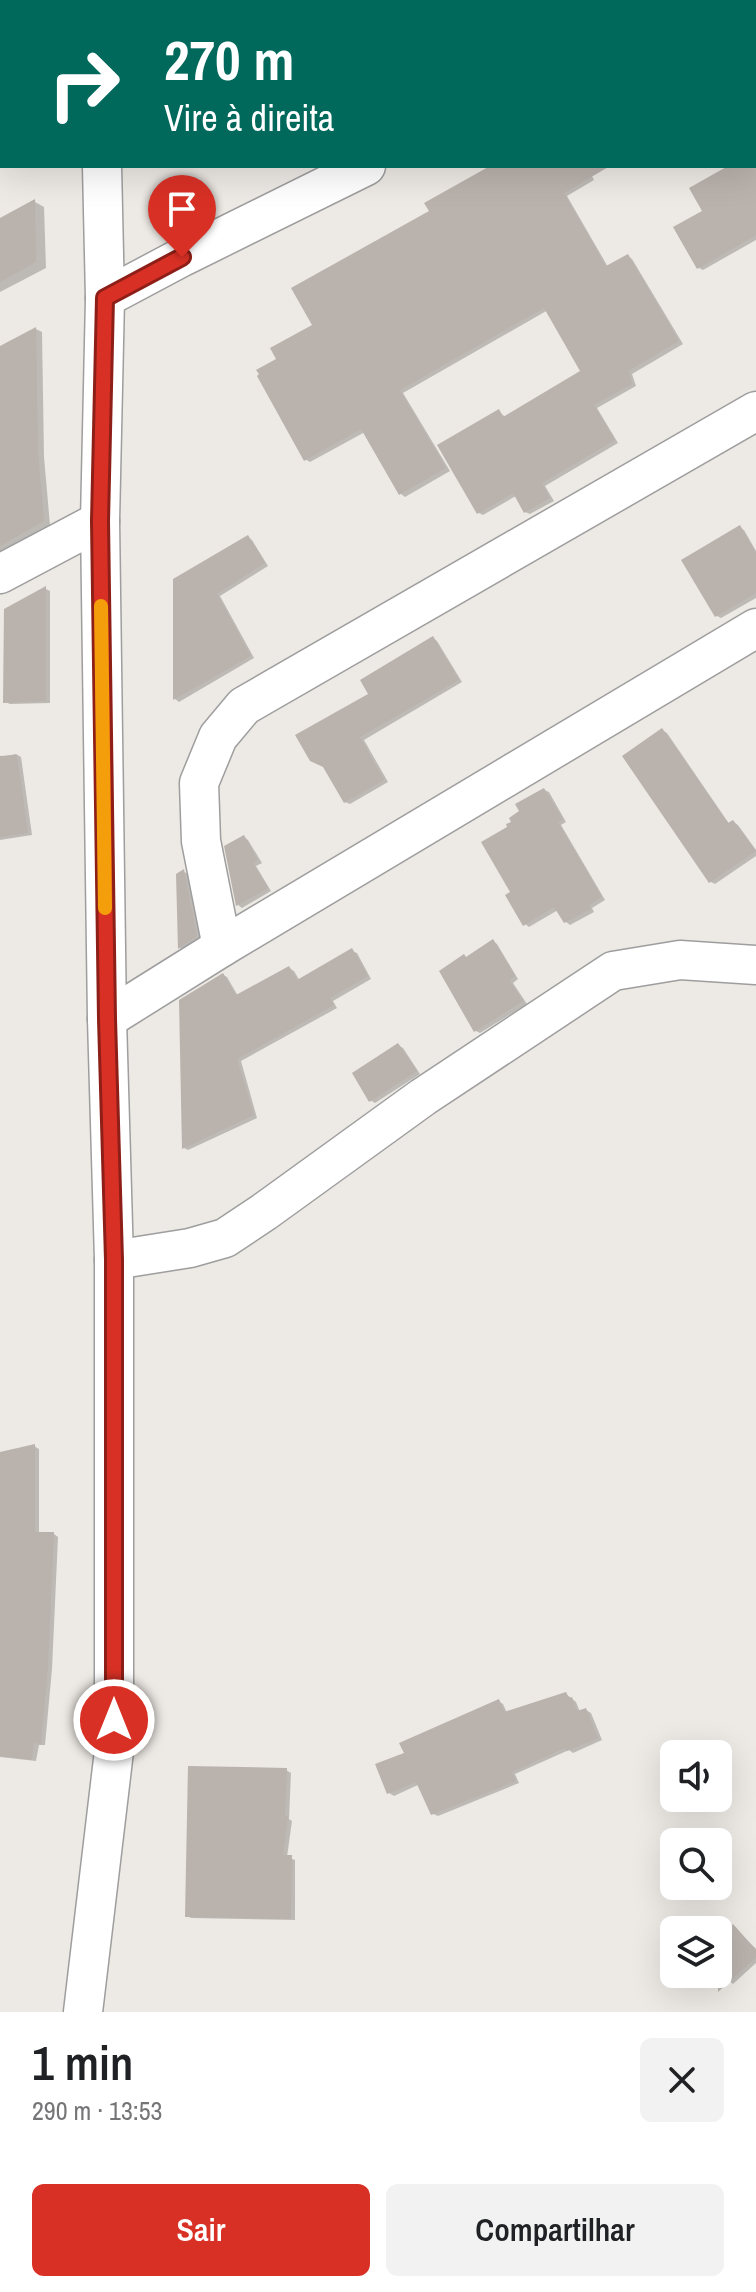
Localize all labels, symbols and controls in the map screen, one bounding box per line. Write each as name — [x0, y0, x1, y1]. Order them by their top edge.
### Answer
text: 270 m — [164, 22, 294, 97]
icon: right — [32, 32, 136, 136]
text: Vire à direita — [164, 94, 334, 142]
pin — [148, 175, 216, 257]
icon: arrive — [160, 187, 204, 231]
position arrow — [72, 1678, 156, 1762]
map controls — [660, 1740, 732, 1988]
button: sound — [660, 1740, 732, 1812]
button: search — [660, 1828, 732, 1900]
button: layers — [660, 1916, 732, 1988]
text: 1 min — [32, 2030, 133, 2095]
button: close — [640, 2038, 724, 2122]
text: 290 m · 13:53 — [32, 2093, 162, 2128]
button: Sair — [32, 2184, 370, 2276]
button: Compartilhar — [386, 2184, 724, 2276]

